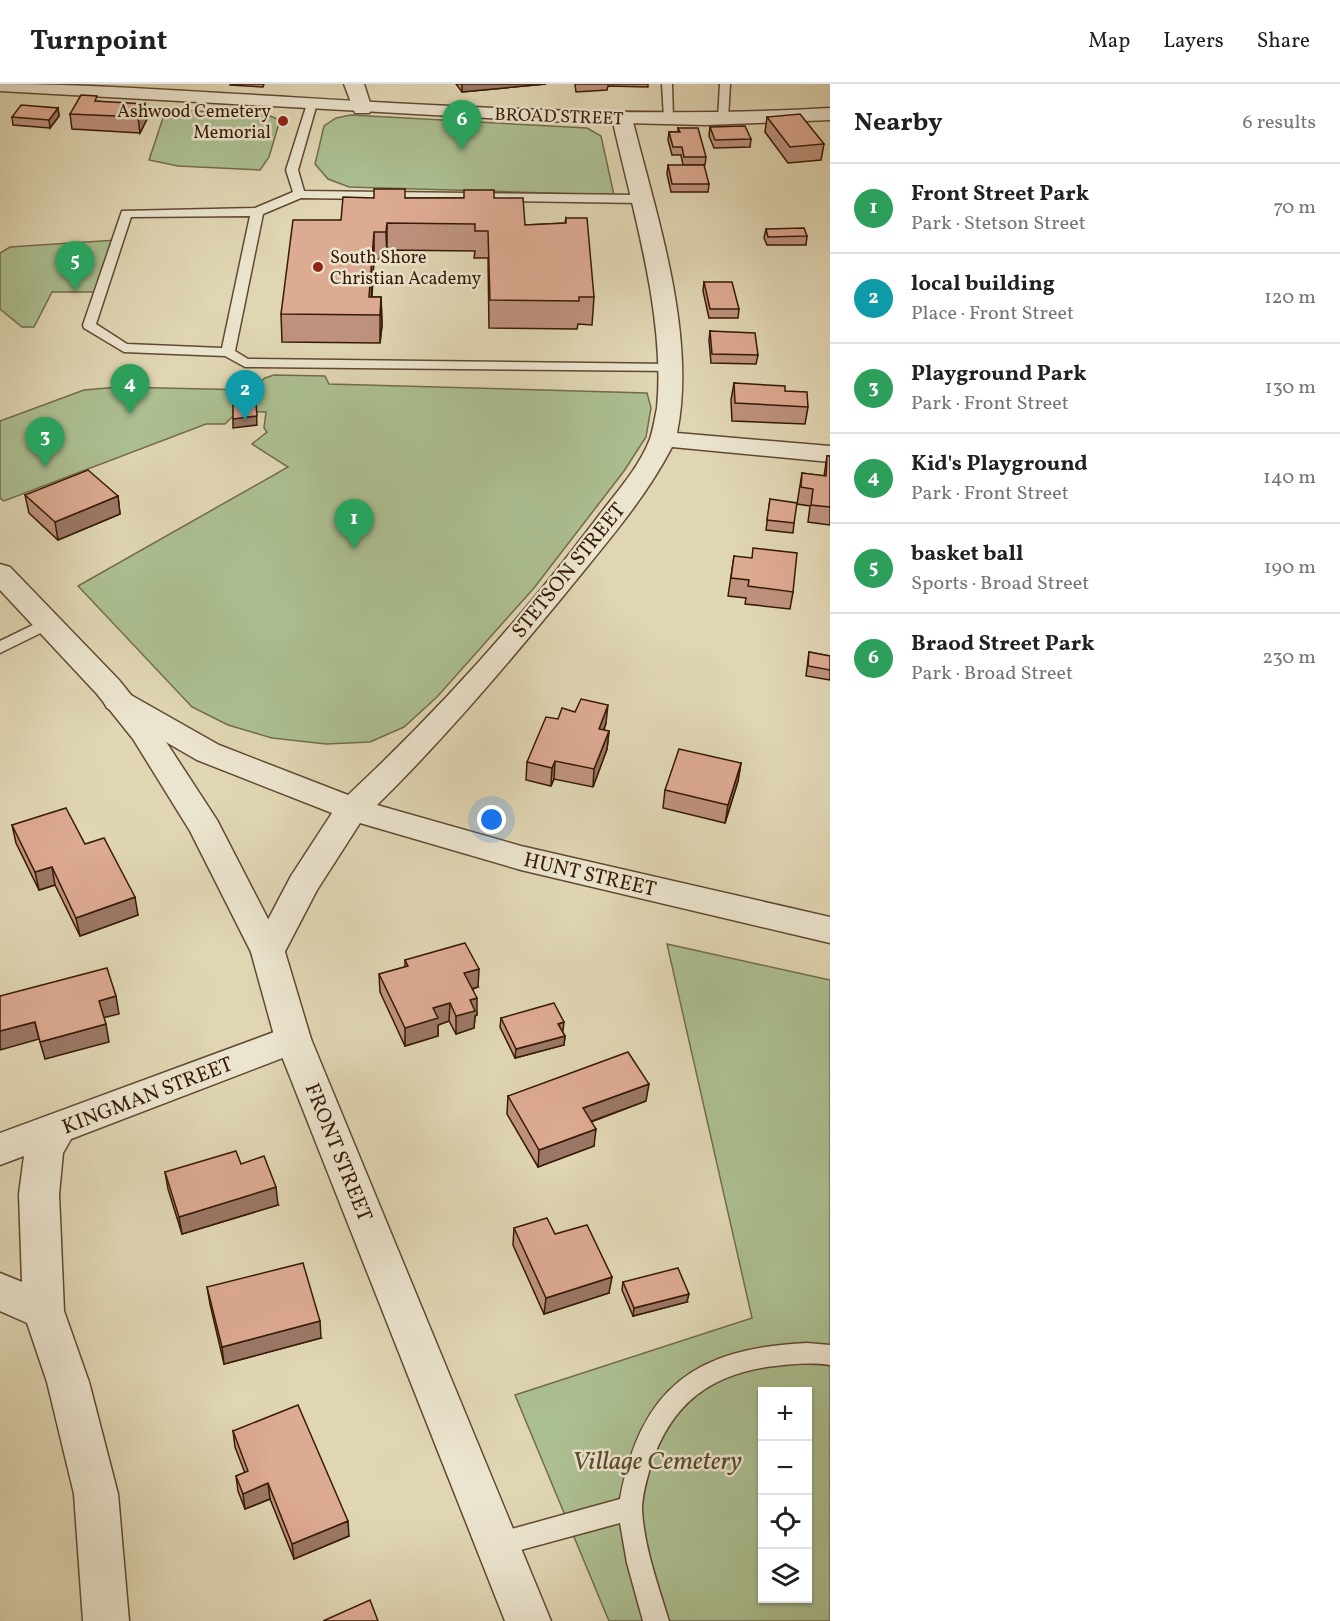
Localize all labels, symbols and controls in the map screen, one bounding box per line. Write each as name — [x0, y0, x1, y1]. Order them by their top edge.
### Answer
text: Turnpoint — [30, 22, 167, 61]
text: Map — [1088, 27, 1130, 56]
text: Layers — [1163, 27, 1224, 56]
text: Share — [1257, 27, 1310, 56]
place label: Ashwood Cemetery Memorial — [117, 100, 271, 146]
pin: 6 — [442, 100, 482, 150]
street label: BROAD STREET — [494, 103, 624, 132]
text: Nearby — [854, 105, 943, 141]
text: 6 results — [1243, 109, 1316, 137]
marker: Ashwood Cemetery Memorial — [276, 114, 290, 128]
text: Front Street Park — [911, 179, 1089, 210]
text: 1 — [869, 194, 878, 222]
text: 70 m — [1273, 194, 1316, 222]
text: Park · Stetson Street — [911, 210, 1086, 238]
pin: 5 — [56, 242, 94, 291]
place label: South Shore Christian Academy — [330, 246, 481, 292]
marker: South Shore Christian Academy — [311, 260, 325, 274]
text: local building — [911, 269, 1055, 300]
text: 2 — [868, 284, 879, 312]
text: 120 m — [1264, 284, 1316, 312]
text: Place · Front Street — [911, 300, 1074, 328]
text: Playground Park — [911, 359, 1087, 390]
pin: 4 — [110, 364, 150, 414]
pin: 2 — [226, 370, 264, 420]
text: 3 — [868, 374, 879, 402]
text: 130 m — [1265, 374, 1316, 402]
text: Park · Front Street — [911, 390, 1069, 418]
pin: 3 — [26, 418, 64, 467]
text: Kid's Playground — [911, 449, 1088, 480]
text: 4 — [867, 464, 880, 492]
text: 140 m — [1263, 464, 1316, 492]
text: Park · Front Street — [911, 480, 1069, 508]
street label: STETSON STREET — [505, 497, 633, 645]
pin: 1 — [334, 500, 374, 549]
text: basket ball — [911, 539, 1023, 570]
text: 5 — [869, 554, 878, 582]
text: 190 m — [1264, 554, 1316, 582]
text: Sports · Broad Street — [911, 570, 1089, 598]
text: Braod Street Park — [911, 629, 1095, 660]
text: 6 — [868, 644, 879, 672]
text: 230 m — [1262, 644, 1316, 672]
text: Park · Broad Street — [911, 660, 1073, 688]
your location — [477, 805, 506, 834]
street label: HUNT STREET — [520, 846, 659, 905]
street label: KINGMAN STREET — [58, 1050, 237, 1142]
street label: FRONT STREET — [297, 1079, 379, 1226]
map controls — [758, 1387, 812, 1603]
button: + — [758, 1387, 812, 1441]
button: − — [758, 1441, 812, 1495]
park label: Village Cemetery — [572, 1444, 742, 1480]
button: locate — [758, 1495, 812, 1549]
button: layers — [758, 1549, 812, 1603]

